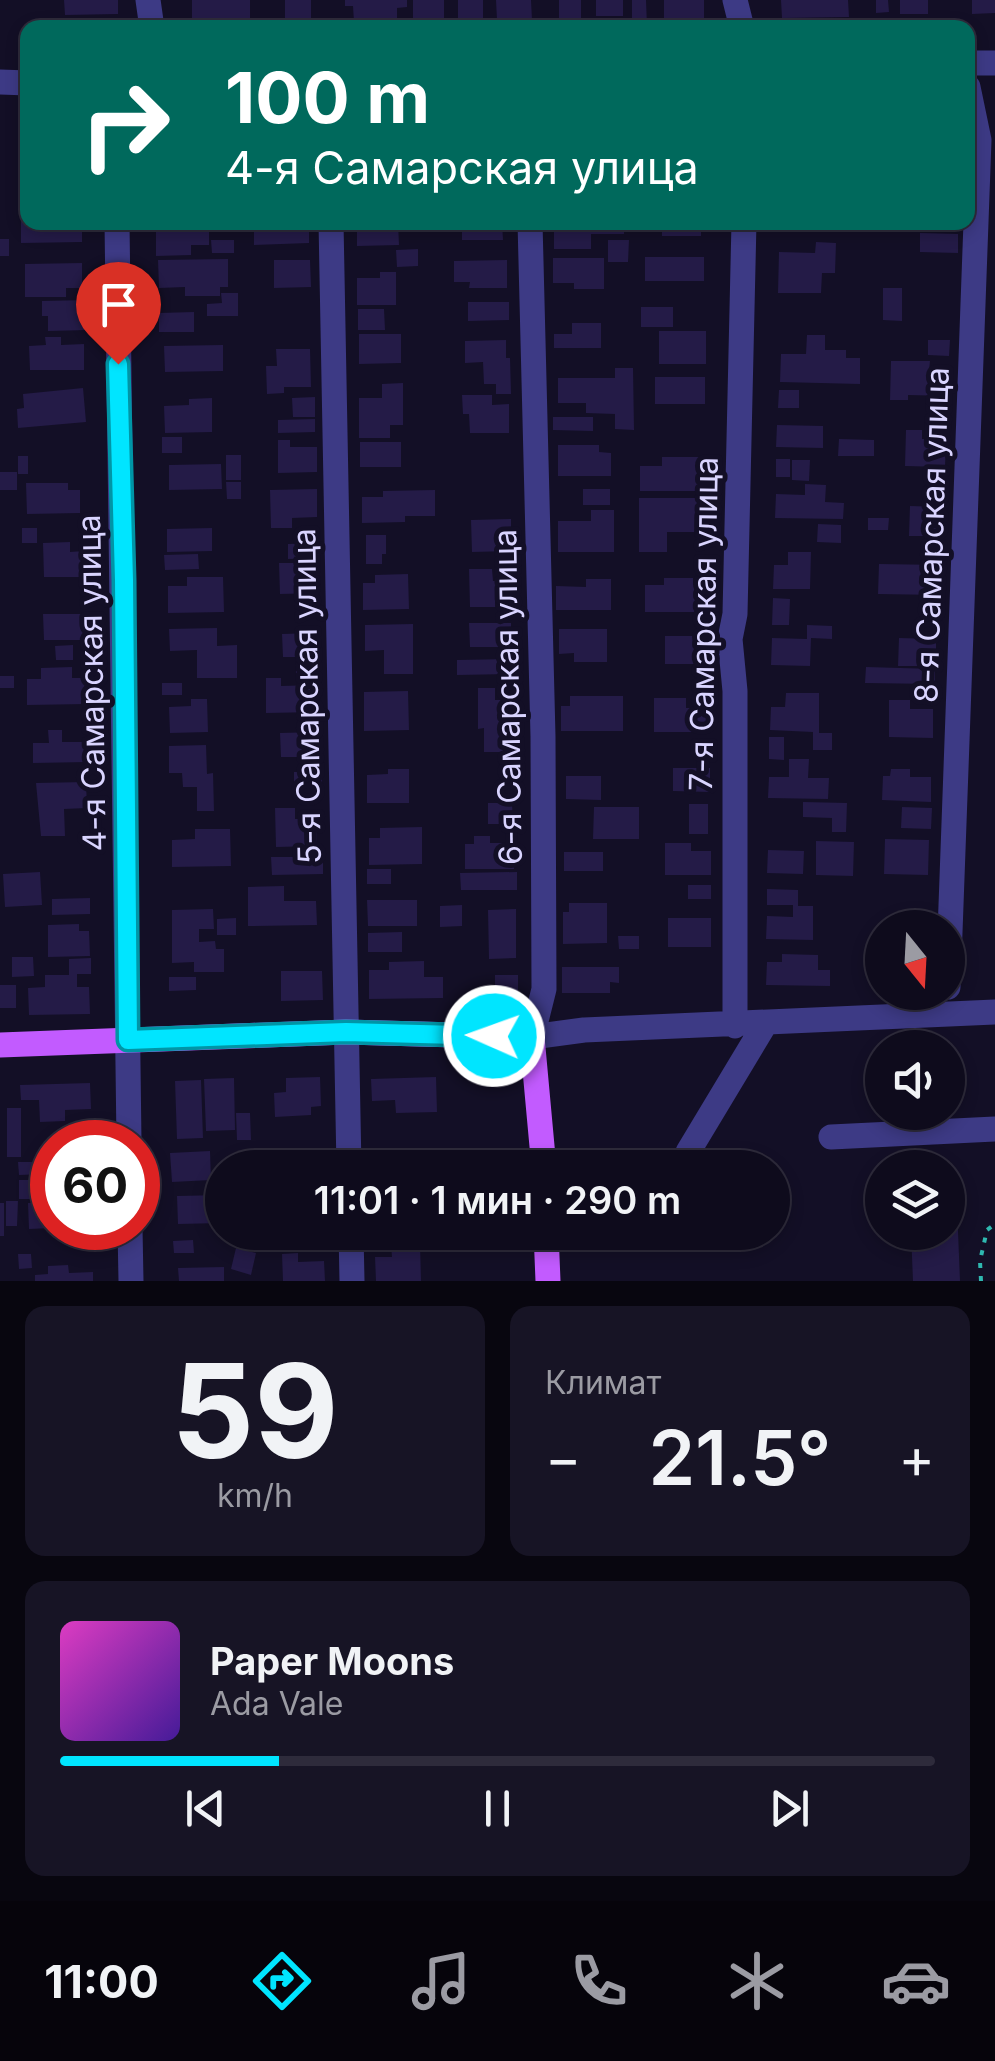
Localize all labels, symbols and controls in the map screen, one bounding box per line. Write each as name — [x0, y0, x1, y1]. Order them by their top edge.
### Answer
text: 100 m — [225, 55, 430, 140]
icon: right — [60, 60, 190, 190]
text: 4-я Самарская улица — [225, 140, 699, 195]
pin — [76, 262, 161, 365]
icon: arrive — [91, 277, 146, 332]
street label: 8-я Самарская улица — [906, 366, 957, 704]
street label: 7-я Самарская улица — [681, 456, 726, 791]
street label: 4-я Самарская улица — [69, 514, 114, 852]
street label: 5-я Самарская улица — [284, 528, 329, 864]
street label: 6-я Самарская улица — [485, 529, 530, 865]
north arrow — [865, 910, 965, 1010]
map controls — [865, 910, 965, 1250]
position arrow — [442, 984, 546, 1088]
button: sound — [865, 1030, 965, 1130]
speed limit sign: 60 — [30, 1120, 160, 1250]
button: layers — [865, 1150, 965, 1250]
text: 11:01 · 1 мин · 290 m — [314, 1177, 681, 1223]
text: 59 — [171, 1332, 339, 1489]
text: Климат — [545, 1363, 661, 1402]
text: 21.5° — [649, 1412, 831, 1503]
text: − — [545, 1425, 581, 1491]
text: + — [899, 1425, 935, 1491]
text: km/h — [217, 1476, 293, 1515]
text: Paper Moons — [210, 1638, 454, 1684]
text: Ada Vale — [210, 1684, 343, 1723]
icon: previous — [178, 1781, 233, 1836]
icon: pause — [470, 1781, 525, 1836]
icon: next — [762, 1781, 817, 1836]
icon: directions — [247, 1946, 317, 2016]
icon: music — [406, 1946, 476, 2016]
icon: phone — [564, 1946, 634, 2016]
icon: climate — [722, 1946, 792, 2016]
icon: car — [881, 1946, 951, 2016]
text: 11:00 — [44, 1954, 159, 2009]

